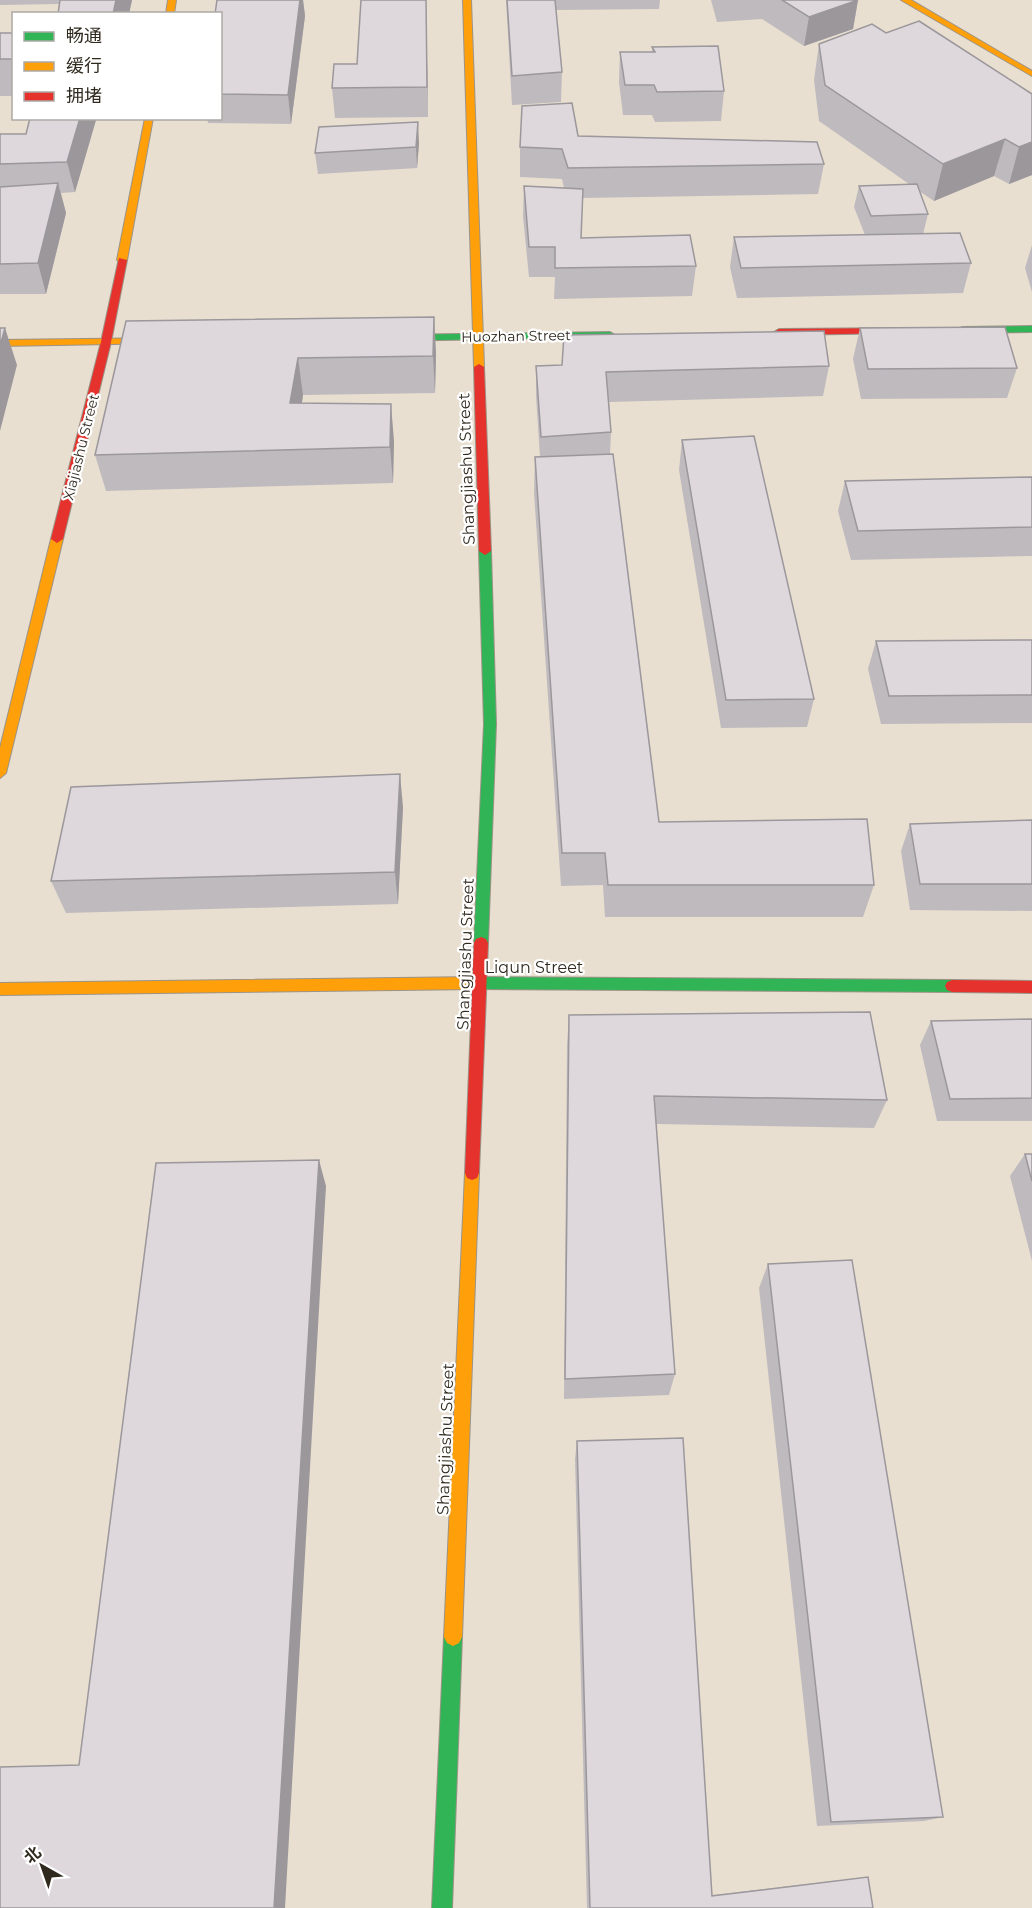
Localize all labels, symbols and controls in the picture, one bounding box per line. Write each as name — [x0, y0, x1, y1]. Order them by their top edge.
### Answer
legend — [12, 12, 222, 120]
text: 畅通 — [66, 25, 102, 47]
text: 缓行 — [66, 55, 102, 77]
text: 拥堵 — [66, 85, 102, 107]
street label: Huozhan Street — [461, 326, 571, 346]
street label: Xiajiashu Street — [59, 392, 103, 502]
street label: Shangjiashu Street — [454, 392, 479, 545]
street label: Shangjiashu Street — [453, 877, 478, 1030]
street label: Liqun Street — [485, 958, 584, 977]
street label: Shangjiashu Street — [433, 1362, 458, 1515]
north arrow — [12, 1836, 72, 1896]
text: 北 — [20, 1842, 45, 1867]

